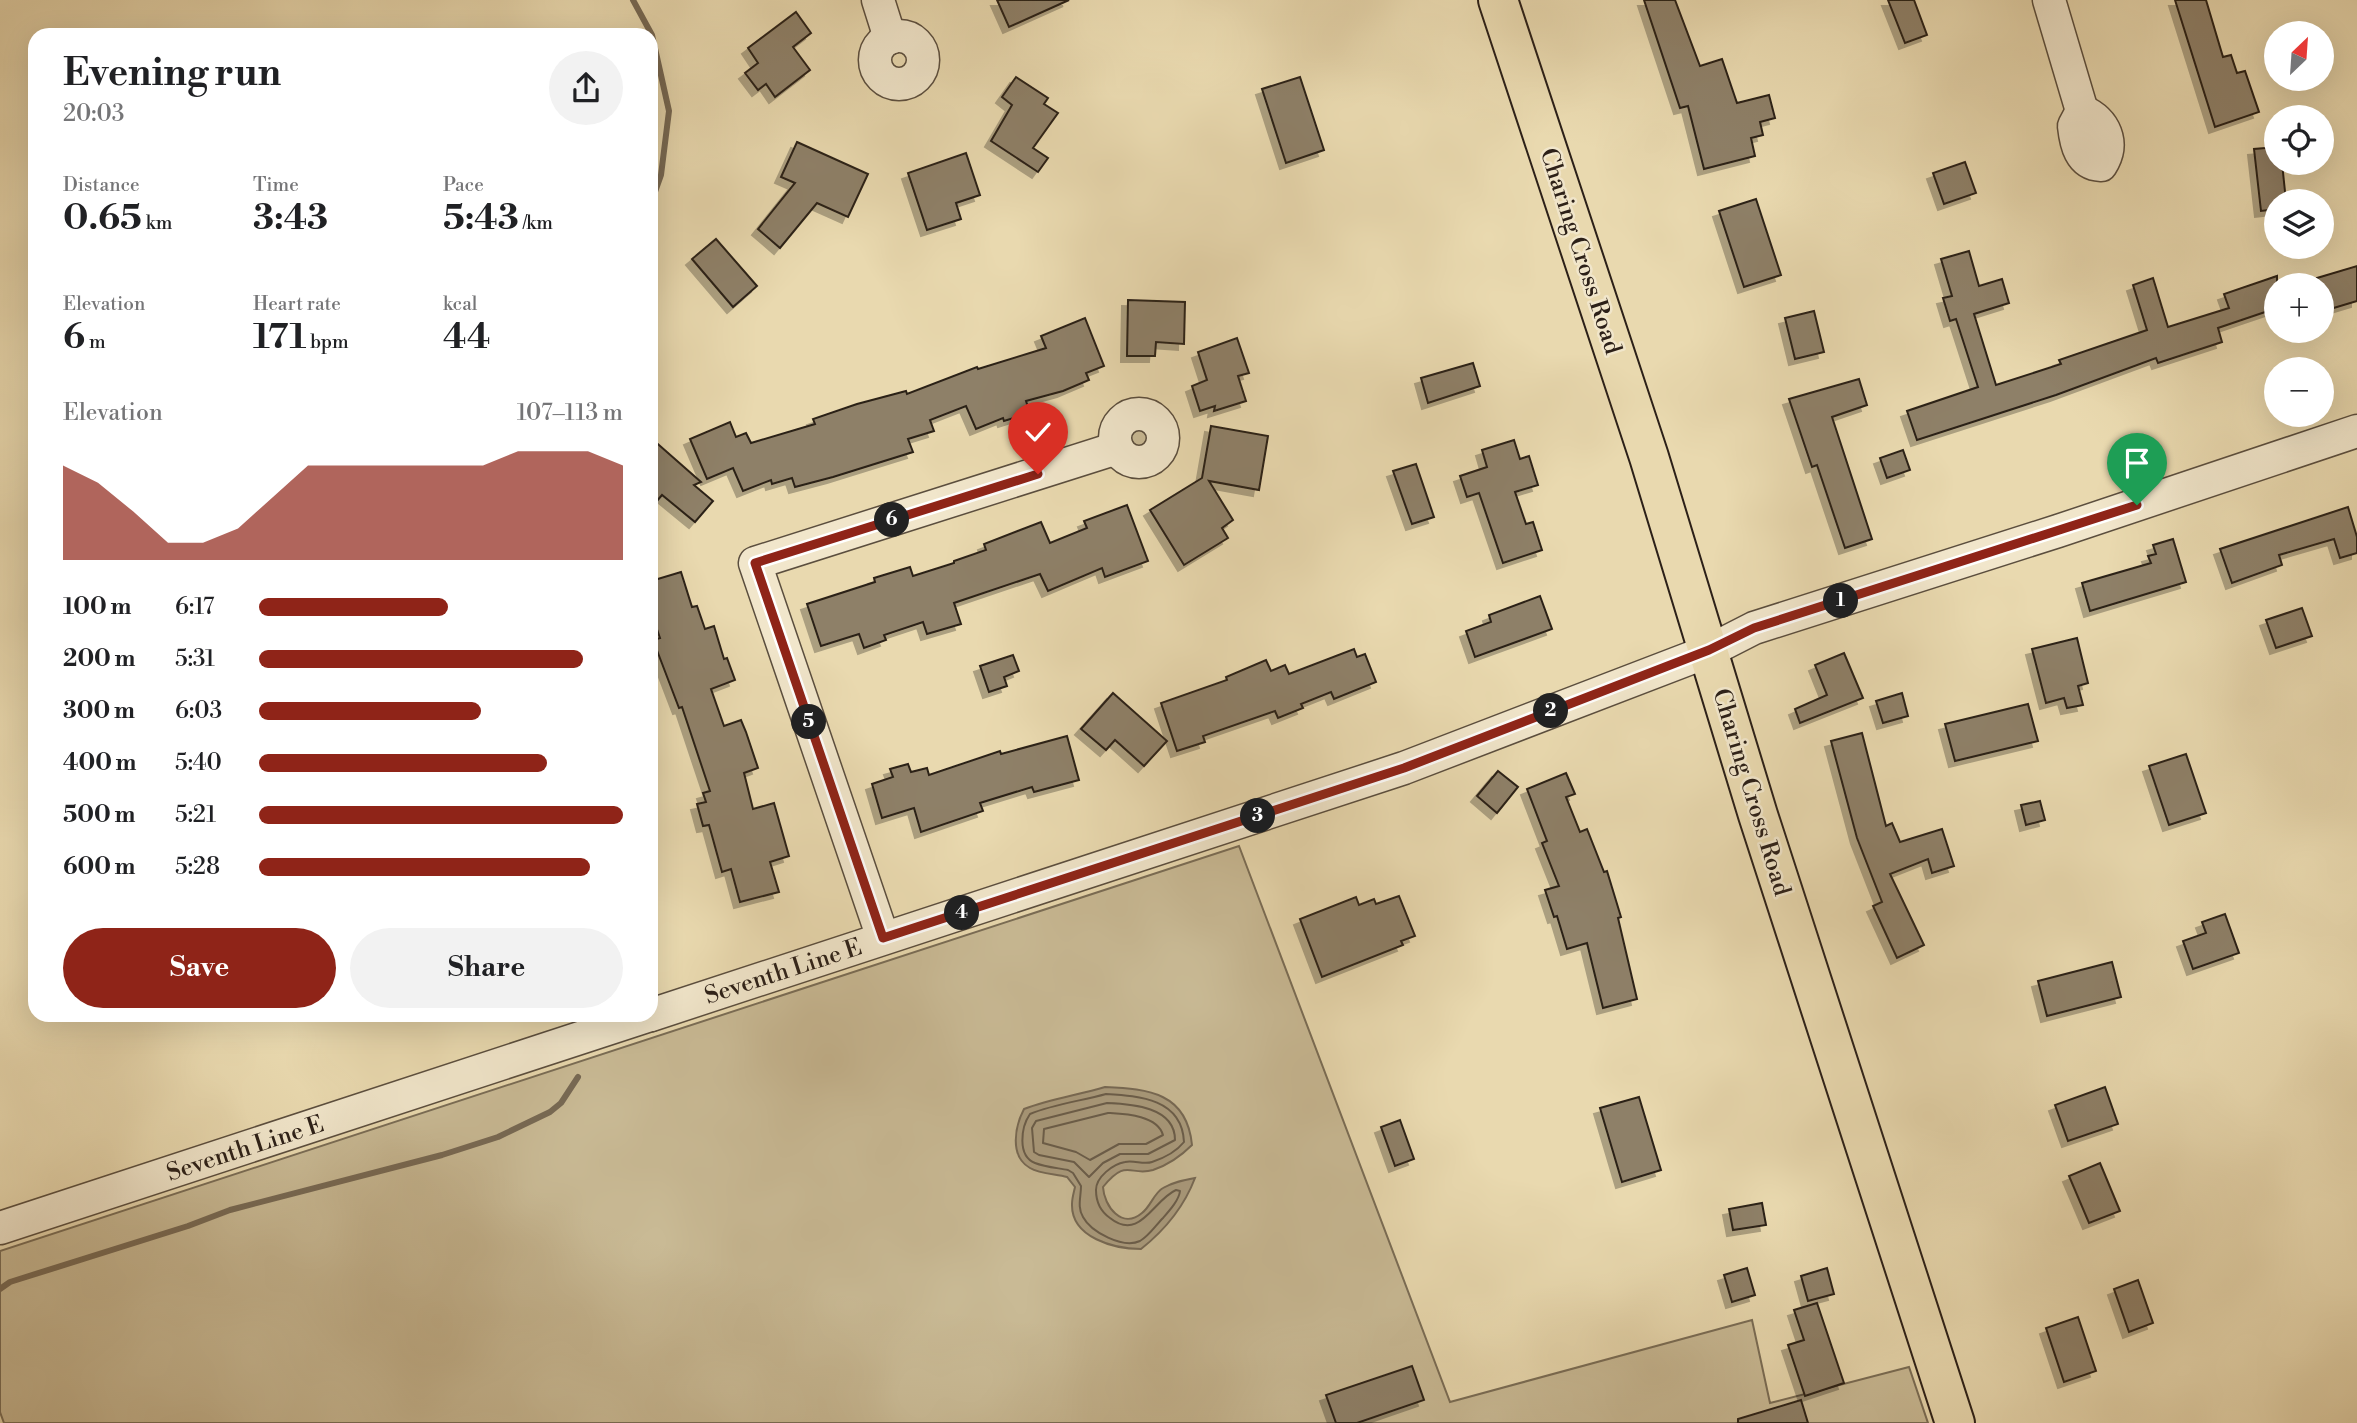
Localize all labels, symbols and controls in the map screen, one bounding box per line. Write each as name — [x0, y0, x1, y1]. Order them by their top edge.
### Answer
north arrow — [2264, 21, 2334, 91]
map controls — [2264, 21, 2334, 427]
text: Evening run — [63, 50, 281, 97]
button: share — [549, 51, 623, 125]
text: 20:03 — [63, 100, 125, 128]
button: locate — [2264, 105, 2334, 175]
street label: Charing Cross Road — [1533, 144, 1628, 359]
text: Distance — [63, 173, 140, 197]
text: Time — [253, 173, 299, 197]
text: Pace — [443, 173, 484, 197]
button: layers — [2264, 189, 2334, 259]
text: 0.65 — [63, 197, 142, 240]
text: 3:43 — [253, 197, 328, 240]
text: 5:43 — [443, 197, 519, 240]
text: km — [142, 211, 172, 235]
text: /km — [519, 211, 553, 235]
button: + — [2264, 273, 2334, 343]
text: Elevation — [63, 292, 145, 316]
text: Heart rate — [253, 292, 341, 316]
text: kcal — [443, 292, 477, 316]
text: 6 — [63, 316, 85, 359]
text: 171 — [253, 316, 306, 359]
text: 44 — [443, 316, 490, 359]
text: m — [85, 330, 106, 354]
text: bpm — [306, 330, 349, 354]
button: − — [2264, 357, 2334, 427]
text: Elevation — [63, 399, 163, 427]
text: 107–113 m — [517, 399, 623, 427]
pin — [1008, 402, 1068, 474]
icon: check — [1019, 413, 1057, 451]
pin — [2107, 433, 2167, 505]
icon: arrive — [2118, 444, 2156, 482]
pin: 6 — [874, 503, 910, 538]
text: 6 — [886, 507, 897, 531]
pin: 1 — [1824, 584, 1858, 618]
text: 1 — [1836, 588, 1845, 612]
text: 100 m — [63, 593, 131, 621]
text: 6:17 — [175, 593, 214, 621]
text: 200 m — [63, 645, 135, 673]
text: 5:31 — [175, 645, 215, 673]
street label: Charing Cross Road — [1705, 685, 1797, 900]
pin: 2 — [1534, 694, 1568, 728]
text: 300 m — [63, 697, 135, 725]
text: 6:03 — [175, 697, 222, 725]
text: 2 — [1545, 698, 1556, 722]
pin: 5 — [792, 704, 826, 740]
text: 5 — [803, 709, 814, 733]
text: 400 m — [63, 749, 136, 777]
text: 5:40 — [175, 749, 222, 777]
pin: 3 — [1240, 798, 1276, 834]
text: 500 m — [63, 801, 135, 829]
text: 5:21 — [175, 801, 216, 829]
text: 3 — [1252, 803, 1263, 827]
text: 600 m — [63, 853, 136, 881]
text: 5:28 — [175, 853, 220, 881]
pin: 4 — [944, 895, 979, 930]
text: 4 — [955, 900, 968, 924]
button: Save — [63, 928, 336, 1008]
button: Share — [350, 928, 623, 1008]
street label: Seventh Line E — [701, 932, 866, 1011]
street label: Seventh Line E — [163, 1109, 328, 1188]

